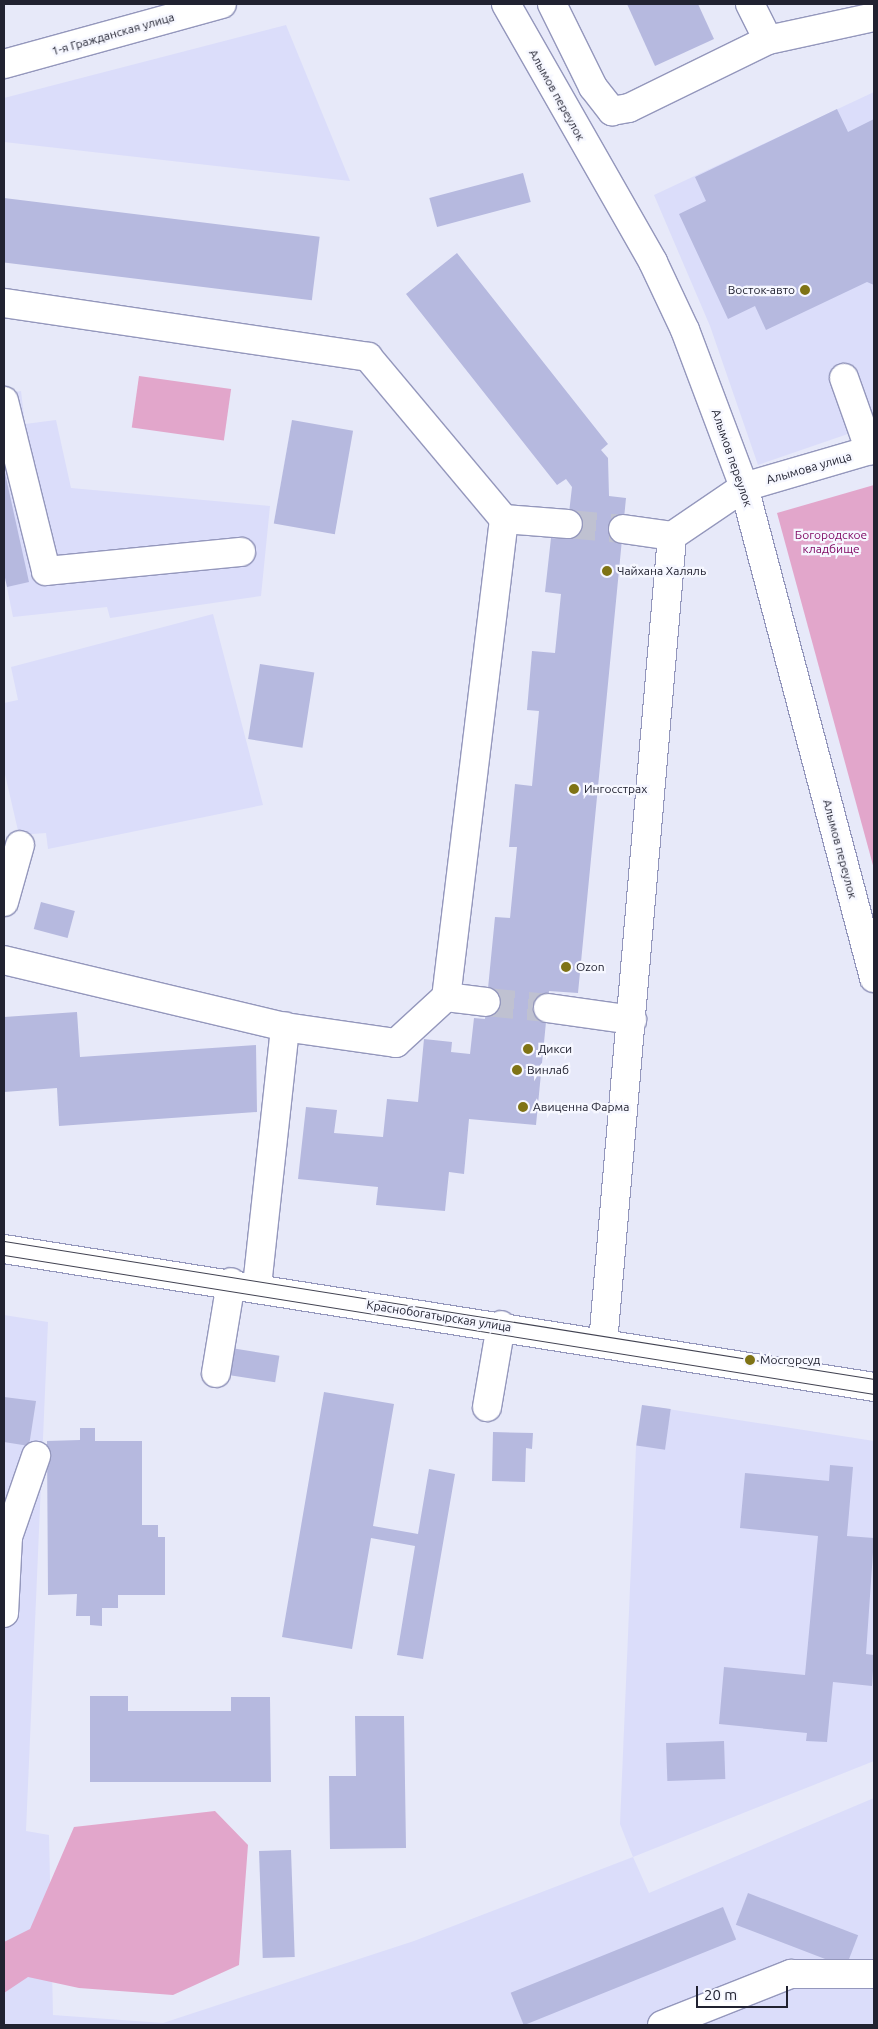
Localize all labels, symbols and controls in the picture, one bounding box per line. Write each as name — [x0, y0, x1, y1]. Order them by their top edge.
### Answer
street label: 1-я Гражданская улица — [50, 10, 176, 58]
street label: Алымов переулок — [526, 47, 588, 143]
place label: Восток-авто — [728, 283, 795, 297]
marker: Восток-авто — [799, 284, 811, 296]
street label: Алымов переулок — [709, 407, 755, 509]
street label: Алымова улица — [765, 449, 853, 487]
park label: Богородское кладбище — [795, 528, 867, 556]
place label: Чайхана Халяль — [617, 564, 706, 578]
marker: Чайхана Халяль — [601, 565, 613, 577]
place label: Ингосстрах — [584, 782, 647, 796]
marker: Ингосстрах — [568, 783, 580, 795]
street label: Алымов переулок — [820, 798, 860, 900]
place label: Ozon — [576, 960, 605, 974]
marker: Ozon — [560, 961, 572, 973]
place label: Дикси — [538, 1042, 572, 1056]
marker: Дикси — [522, 1043, 534, 1055]
place label: Винлаб — [527, 1063, 569, 1077]
marker: Винлаб — [511, 1064, 523, 1076]
place label: Авиценна Фарма — [533, 1100, 629, 1114]
marker: Авиценна Фарма — [517, 1101, 529, 1113]
street label: Краснобогатырская улица — [366, 1297, 512, 1335]
place label: Мосгорсуд — [760, 1353, 820, 1367]
marker: Мосгорсуд — [744, 1354, 756, 1366]
scale bar — [698, 1976, 790, 2008]
text: 20 m — [704, 1986, 737, 2003]

